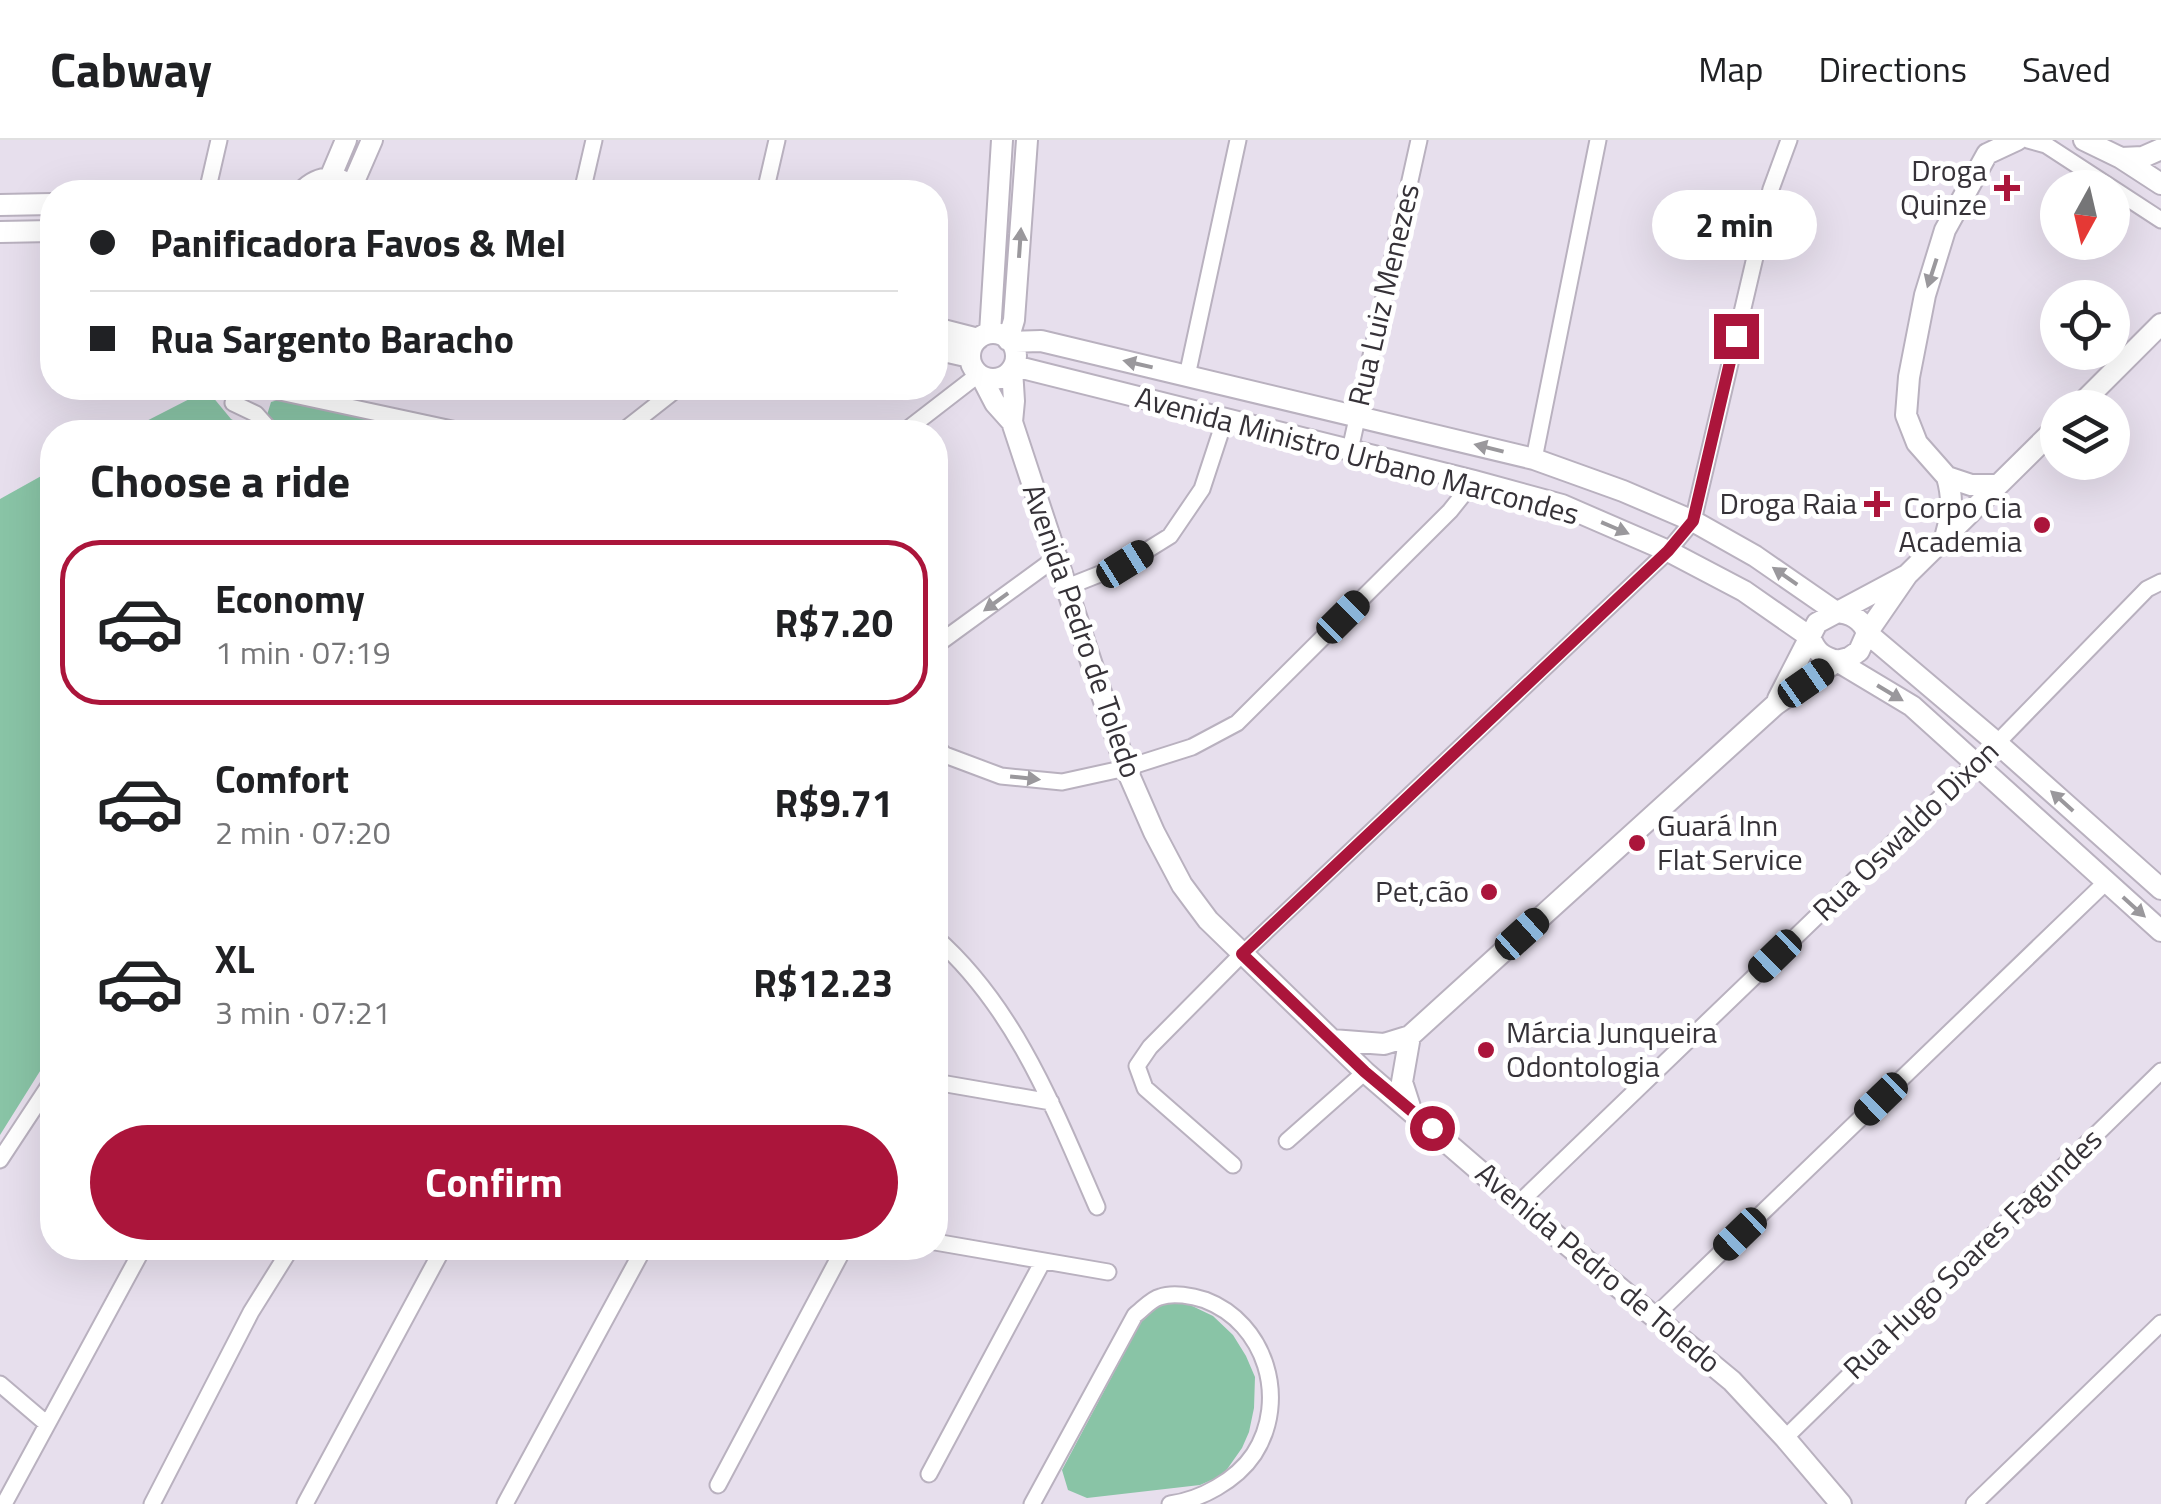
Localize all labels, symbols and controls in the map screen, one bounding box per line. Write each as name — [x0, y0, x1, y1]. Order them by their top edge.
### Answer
text: Cabway — [50, 33, 212, 106]
text: Map — [1698, 42, 1764, 96]
text: Directions — [1819, 42, 1967, 96]
text: Saved — [2022, 42, 2111, 96]
place label: Droga Quinze — [1900, 147, 1987, 227]
north arrow — [2040, 170, 2130, 260]
map controls — [2040, 170, 2130, 480]
marker: Droga Quinze — [1996, 177, 2018, 199]
street label: Rua Luiz Menezes — [1335, 179, 1431, 411]
callout: 2 min — [1654, 191, 1818, 261]
text: 2 min — [1696, 201, 1773, 249]
text: Panificadora Favos & Mel — [150, 214, 566, 272]
one-way arrow — [1012, 227, 1028, 259]
one-way arrow — [1923, 259, 1938, 289]
button: locate — [2040, 280, 2130, 370]
text: Rua Sargento Baracho — [150, 310, 514, 368]
route end — [1714, 314, 1759, 359]
one-way arrow — [1122, 356, 1153, 371]
street label: Avenida Ministro Urbano Marcondes — [1130, 374, 1584, 536]
button: layers — [2040, 390, 2130, 480]
one-way arrow — [1473, 440, 1504, 455]
text: Choose a ride — [90, 446, 350, 514]
street label: Avenida Pedro de Toledo — [1011, 477, 1155, 784]
place label: Droga Raia — [1720, 480, 1857, 526]
place label: Corpo Cia Academia — [1898, 484, 2022, 564]
marker: Droga Raia — [1866, 493, 1888, 515]
marker: Corpo Cia Academia — [2031, 514, 2053, 536]
one-way arrow — [1600, 520, 1629, 536]
car — [1092, 535, 1158, 593]
one-way arrow — [1772, 567, 1799, 587]
text: Economy — [215, 570, 365, 628]
icon: car — [95, 578, 185, 668]
car — [1311, 585, 1375, 649]
one-way arrow — [983, 591, 1009, 611]
text: R$7.20 — [775, 594, 893, 652]
text: 1 min · 07:19 — [215, 628, 391, 676]
car — [1773, 654, 1839, 712]
one-way arrow — [1876, 684, 1904, 701]
street label: Rua Oswaldo Dixon — [1802, 729, 2009, 931]
text: Comfort — [215, 750, 349, 808]
icon: car — [95, 758, 185, 848]
one-way arrow — [1010, 771, 1042, 787]
text: R$9.71 — [775, 774, 893, 832]
one-way arrow — [2050, 790, 2074, 813]
place label: Guará Inn Flat Service — [1657, 802, 1803, 882]
text: 2 min · 07:20 — [215, 808, 391, 856]
marker: Guará Inn Flat Service — [1626, 832, 1648, 854]
place label: Pet,cão — [1375, 868, 1469, 914]
marker: Pet,cão — [1478, 881, 1500, 903]
one-way arrow — [2122, 895, 2146, 918]
car — [1490, 903, 1554, 965]
car — [1743, 924, 1807, 988]
text: XL — [215, 930, 255, 988]
icon: car — [95, 938, 185, 1028]
text: R$12.23 — [753, 954, 893, 1012]
text: 3 min · 07:21 — [215, 988, 391, 1036]
place label: Márcia Junqueira Odontologia — [1506, 1009, 1717, 1089]
marker: Márcia Junqueira Odontologia — [1475, 1039, 1497, 1061]
car — [1849, 1067, 1913, 1131]
route start — [1410, 1106, 1455, 1151]
street label: Rua Hugo Soares Fagundes — [1832, 1117, 2112, 1390]
button: Confirm — [90, 1125, 898, 1240]
street label: Avenida Pedro de Toledo — [1466, 1151, 1732, 1384]
car — [1708, 1202, 1772, 1266]

